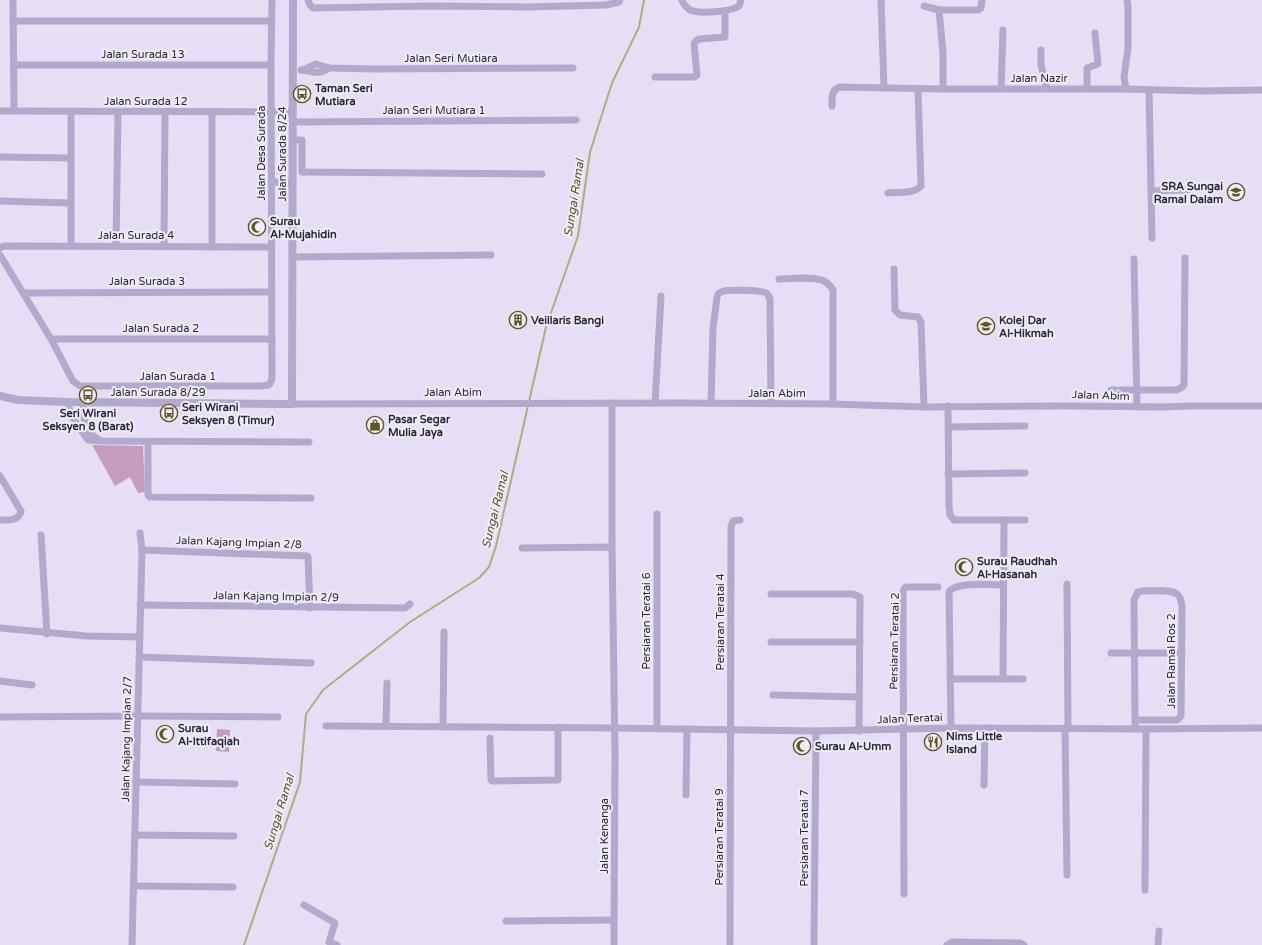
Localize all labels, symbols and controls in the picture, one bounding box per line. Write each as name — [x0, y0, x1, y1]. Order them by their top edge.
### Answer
street label: Jalan Surada 13 — [101, 48, 185, 61]
street label: Jalan Seri Mutiara — [404, 52, 498, 65]
street label: Jalan Nazir — [1010, 72, 1068, 85]
place label: Taman Seri Mutiara — [314, 82, 373, 108]
bus stop icon: Taman Seri Mutiara — [292, 84, 312, 104]
street label: Jalan Surada 12 — [104, 95, 188, 108]
street label: Jalan Seri Mutiara 1 — [382, 104, 486, 117]
street label: Jalan Desa Surada — [255, 105, 268, 201]
street label: Jalan Surada 8/24 — [276, 106, 289, 202]
water label: Sungai Ramal — [561, 156, 587, 238]
place label: SRA Sungai Ramal Dalam — [1154, 180, 1223, 206]
school or university icon: SRA Sungai Ramal Dalam — [1226, 182, 1246, 202]
place label: Surau Al-Mujahidin — [270, 215, 337, 242]
mosque icon: Surau Al-Mujahidin — [247, 217, 267, 237]
street label: Jalan Surada 4 — [98, 229, 174, 242]
street label: Jalan Surada 3 — [109, 275, 185, 288]
building icon: Veillaris Bangi — [508, 310, 528, 330]
place label: Veillaris Bangi — [531, 314, 604, 328]
place label: Kolej Dar Al-Hikmah — [999, 314, 1054, 340]
school or university icon: Kolej Dar Al-Hikmah — [976, 316, 996, 336]
street label: Jalan Surada 2 — [123, 322, 199, 335]
street label: Jalan Surada 1 — [140, 370, 216, 383]
bus stop icon: Seri Wirani Seksyen 8 (Barat) — [78, 385, 98, 405]
street label: Jalan Surada 8/29 — [110, 386, 206, 399]
street label: Jalan Abim — [424, 386, 482, 399]
street label: Jalan Abim — [748, 387, 806, 400]
street label: Jalan Abim — [1072, 388, 1130, 403]
place label: Seri Wirani Seksyen 8 (Timur) — [182, 401, 275, 428]
bus stop icon: Seri Wirani Seksyen 8 (Timur) — [159, 403, 179, 423]
place label: Seri Wirani Seksyen 8 (Barat) — [43, 407, 134, 434]
place label: Pasar Segar Mulia Jaya — [388, 413, 451, 440]
shop icon: Pasar Segar Mulia Jaya — [365, 415, 385, 435]
water label: Sungai Ramal — [479, 468, 512, 550]
street label: Jalan Kajang Impian 2/8 — [176, 534, 302, 551]
place label: Surau Raudhah Al-Hasanah — [977, 555, 1058, 581]
mosque icon: Surau Raudhah Al-Hasanah — [954, 557, 974, 577]
street label: Persiaran Teratai 6 — [640, 572, 653, 670]
street label: Persiaran Teratai 4 — [714, 573, 727, 671]
street label: Jalan Kajang Impian 2/9 — [213, 589, 339, 604]
street label: Persiaran Teratai 2 — [887, 592, 902, 690]
street label: Jalan Ramal Ros 2 — [1165, 613, 1178, 709]
street label: Jalan Kajang Impian 2/7 — [119, 676, 134, 802]
street label: Jalan Teratai — [877, 711, 943, 726]
place label: Surau Al-Ittifaqiah — [178, 722, 240, 749]
mosque icon: Surau Al-Ittifaqiah — [155, 724, 175, 744]
place label: Nims Little Island — [946, 730, 1003, 756]
restaurant icon: Nims Little Island — [923, 732, 943, 752]
mosque icon: Surau Al-Umm — [792, 736, 812, 756]
place label: Surau Al-Umm — [815, 740, 891, 753]
water label: Sungai Ramal — [261, 771, 298, 852]
street label: Persiaran Teratai 9 — [713, 788, 726, 886]
street label: Persiaran Teratai 7 — [798, 789, 811, 887]
street label: Jalan Kenanga — [598, 798, 611, 874]

